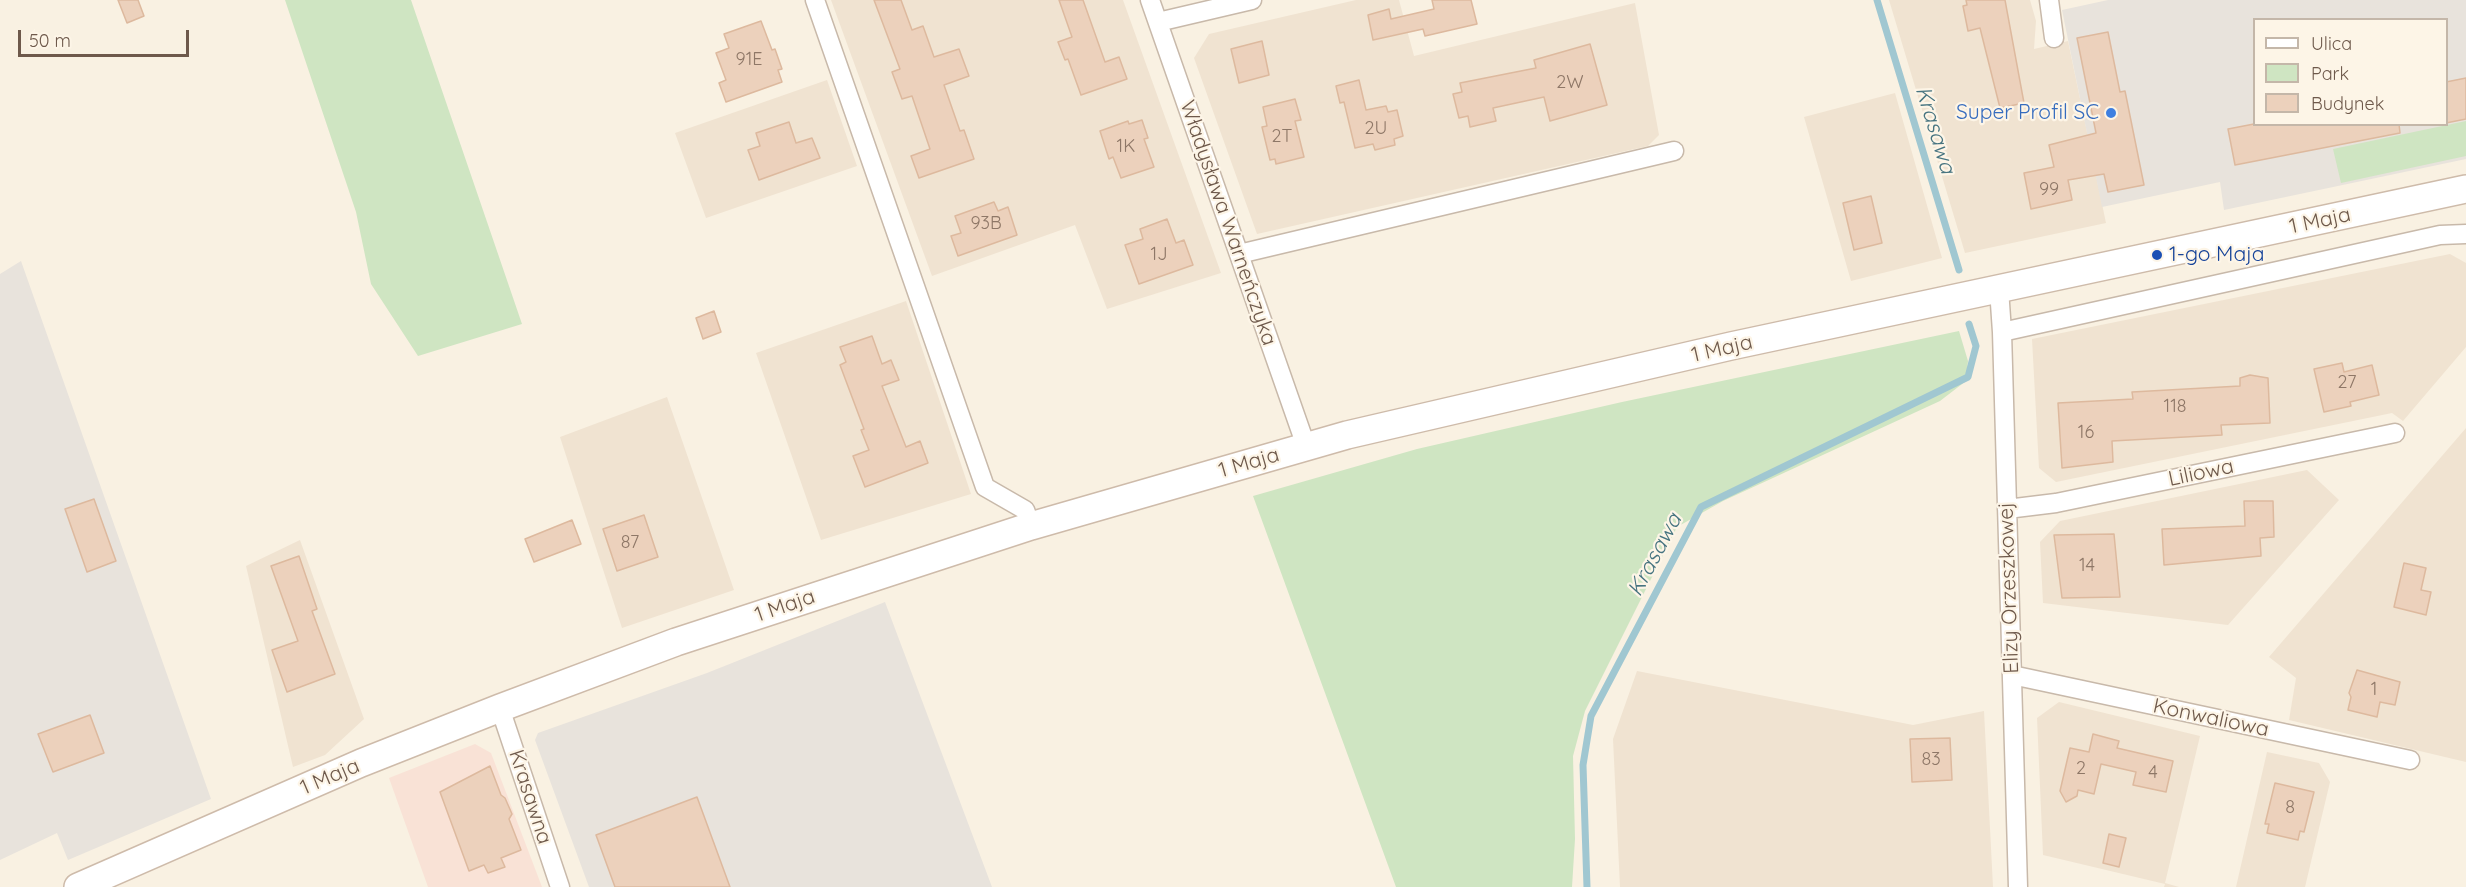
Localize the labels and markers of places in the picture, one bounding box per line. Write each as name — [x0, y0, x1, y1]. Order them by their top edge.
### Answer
place label: Super Profil SC — [1956, 100, 2099, 126]
marker: Super Profil SC — [2104, 106, 2118, 120]
place label: 1-go Maja — [2169, 242, 2265, 268]
marker: 1-go Maja — [2150, 248, 2164, 262]

